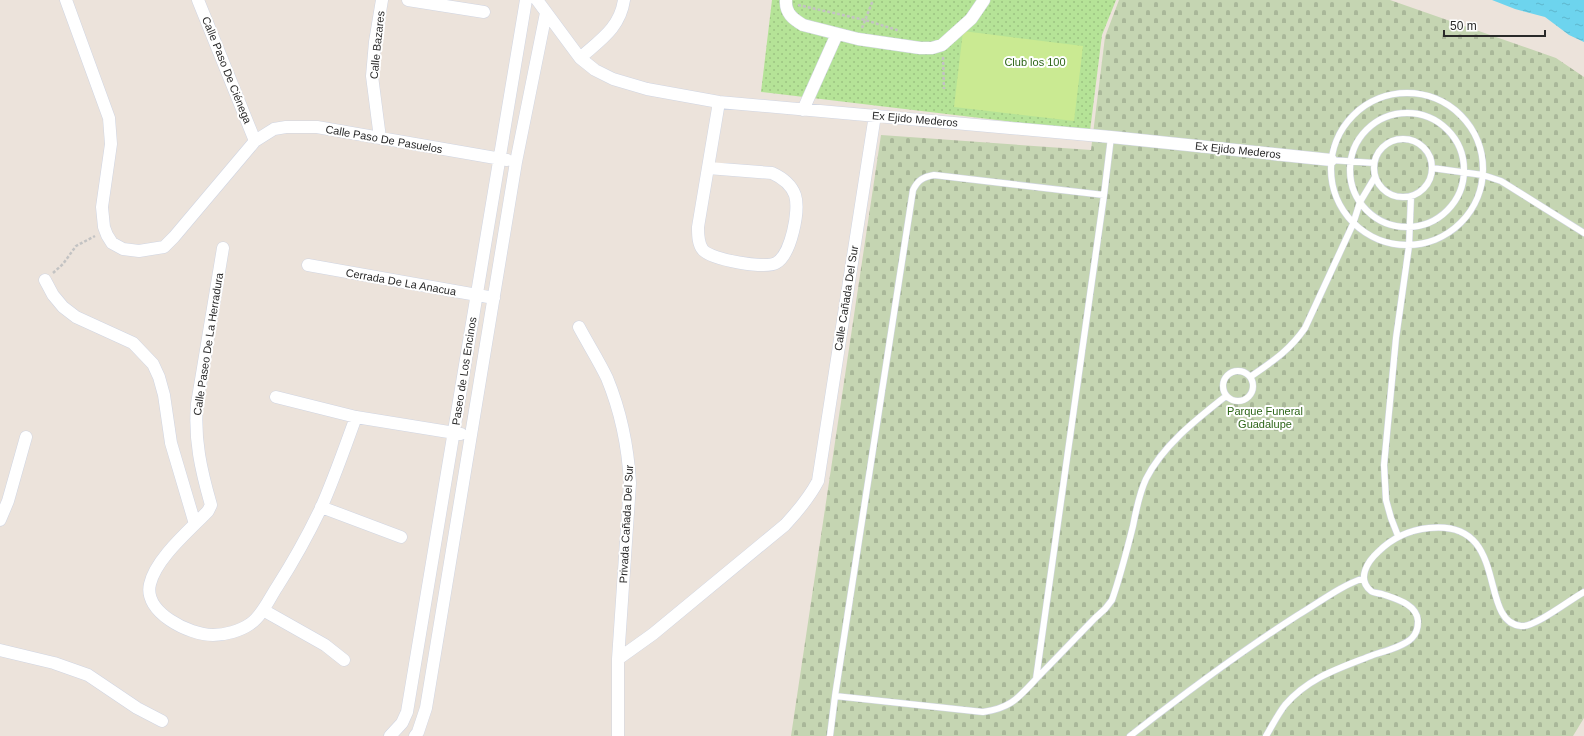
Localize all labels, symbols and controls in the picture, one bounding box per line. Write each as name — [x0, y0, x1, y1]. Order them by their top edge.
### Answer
street label: Calle Bazares — [367, 10, 387, 80]
scale bar — [1444, 12, 1545, 38]
street label: Calle Paso De Ciénega — [200, 15, 254, 126]
text: 50 m — [1450, 19, 1477, 33]
park label: Club los 100 — [1004, 56, 1066, 68]
street label: Ex Ejido Mederos — [872, 109, 959, 129]
street label: Calle Paso De Pasuelos — [325, 123, 444, 155]
street label: Ex Ejido Mederos — [1194, 140, 1282, 161]
street label: Calle Cañada Del Sur — [832, 244, 860, 351]
street label: Cerrada De La Anacua — [345, 266, 458, 298]
street label: Calle Paseo De La Herradura — [191, 271, 225, 416]
street label: Paseo de Los Encinos — [450, 316, 479, 426]
park label: Parque Funeral Guadalupe — [1227, 405, 1303, 430]
street label: Privada Cañada Del Sur — [617, 464, 635, 584]

